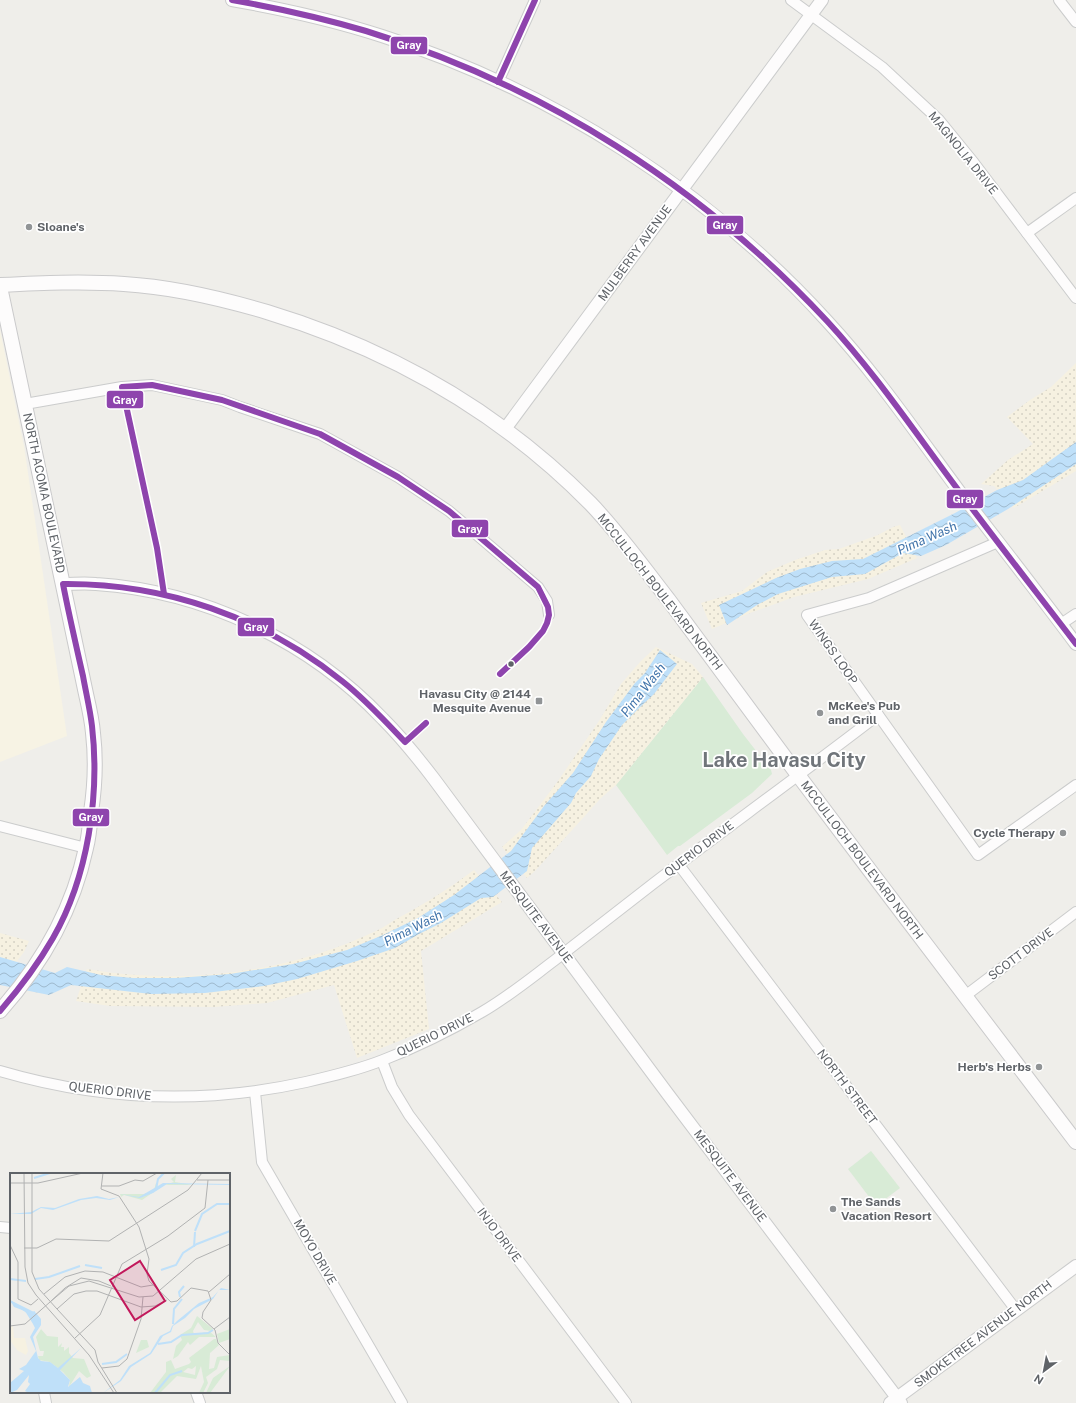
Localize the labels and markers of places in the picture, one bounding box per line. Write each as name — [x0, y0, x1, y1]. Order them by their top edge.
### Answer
place label: Sloane's — [37, 220, 85, 234]
marker: Sloane's — [24, 222, 34, 232]
unlabelled marker — [506, 659, 516, 669]
place label: Havasu City @ 2144 Mesquite Avenue — [419, 687, 531, 715]
marker: Havasu City @ 2144 Mesquite Avenue — [534, 696, 544, 706]
place label: McKee's Pub and Grill — [828, 699, 900, 727]
marker: McKee's Pub and Grill — [815, 708, 825, 718]
place label: Cycle Therapy — [973, 826, 1055, 840]
marker: Cycle Therapy — [1058, 828, 1068, 838]
place label: Herb's Herbs — [958, 1060, 1031, 1074]
marker: Herb's Herbs — [1034, 1062, 1044, 1072]
place label: The Sands Vacation Resort — [841, 1195, 932, 1223]
marker: The Sands Vacation Resort — [828, 1204, 838, 1214]

